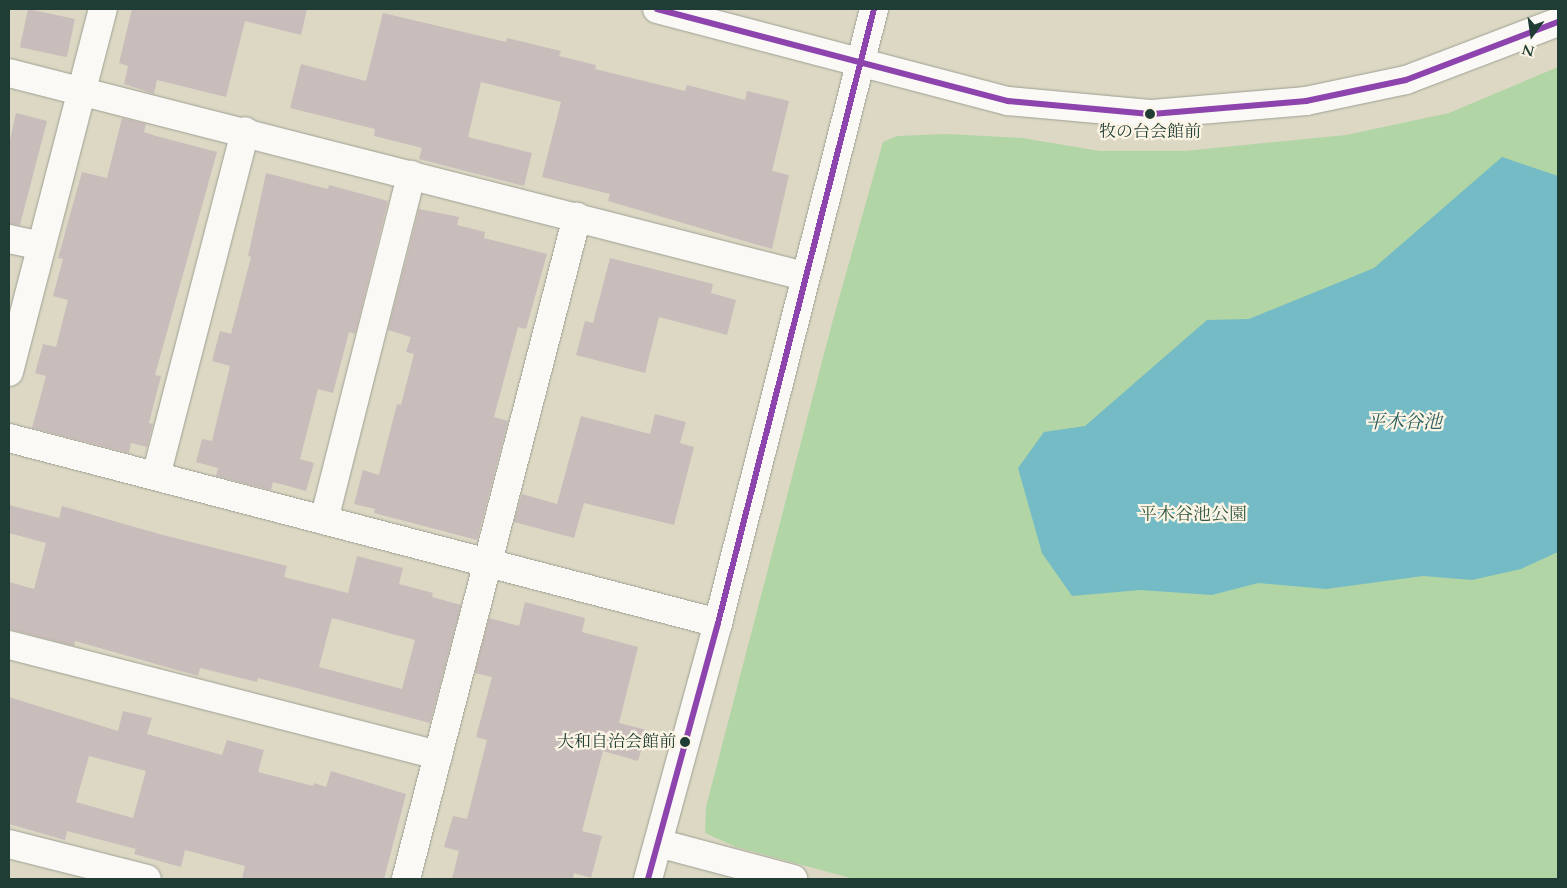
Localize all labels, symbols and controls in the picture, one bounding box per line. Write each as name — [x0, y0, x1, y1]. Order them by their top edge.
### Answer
north arrow — [1507, 10, 1557, 60]
text: N — [1520, 39, 1536, 61]
marker: 牧の台会館前 — [1145, 109, 1155, 119]
place label: 牧の台会館前 — [1099, 122, 1201, 142]
water label: 平木谷池 — [1366, 412, 1442, 434]
park label: 平木谷池公園 — [1139, 504, 1247, 526]
place label: 大和自治会館前 — [557, 732, 676, 752]
marker: 大和自治会館前 — [680, 737, 690, 747]

